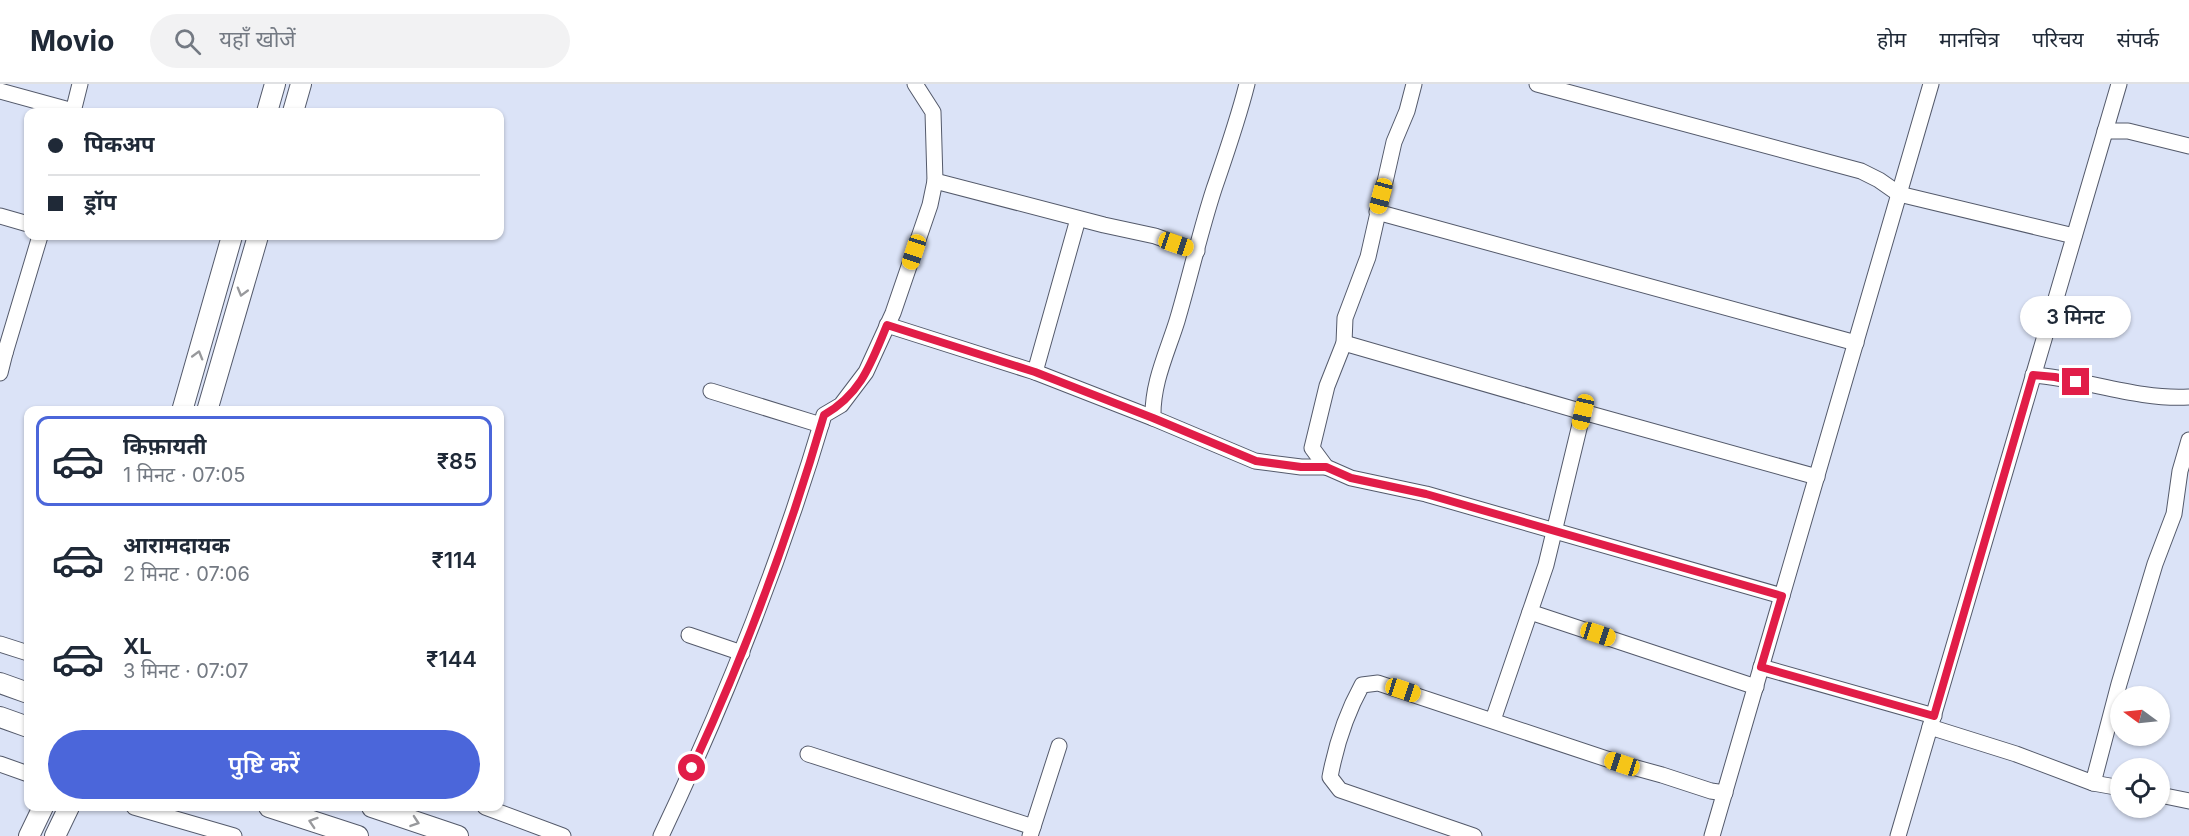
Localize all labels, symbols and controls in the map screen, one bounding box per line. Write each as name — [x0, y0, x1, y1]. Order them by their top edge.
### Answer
search box — [150, 14, 570, 68]
text: Movio — [30, 24, 114, 58]
icon: search — [171, 25, 204, 58]
text: यहाँ खोजें — [219, 26, 296, 52]
text: होम — [1877, 27, 1906, 52]
text: मानचित्र — [1939, 27, 1999, 52]
text: परिचय — [2032, 27, 2084, 52]
text: संपर्क — [2117, 27, 2159, 52]
text: पिकअप — [84, 131, 155, 157]
car — [1368, 176, 1394, 216]
text: ड्रॉप — [84, 189, 117, 215]
car — [1156, 230, 1196, 258]
car — [900, 232, 928, 272]
one-way arrow — [236, 287, 249, 297]
callout: 3 मिनट — [2020, 295, 2132, 337]
text: 3 मिनट — [2046, 305, 2105, 329]
one-way arrow — [191, 350, 203, 361]
route end — [2062, 368, 2089, 395]
car — [1570, 392, 1596, 432]
text: किफ़ायती — [123, 433, 207, 459]
icon: car — [51, 434, 105, 488]
text: ₹85 — [437, 448, 477, 474]
text: 1 मिनट · 07:05 — [123, 463, 246, 487]
text: आरामदायक — [123, 532, 230, 558]
icon: car — [51, 533, 105, 587]
text: ₹114 — [431, 547, 477, 573]
text: 2 मिनट · 07:06 — [123, 562, 250, 586]
car — [1578, 620, 1618, 648]
icon: car — [51, 632, 105, 686]
text: XL — [123, 633, 152, 659]
text: ₹144 — [426, 646, 477, 672]
text: 3 मिनट · 07:07 — [123, 659, 249, 683]
car — [1383, 676, 1423, 704]
north arrow — [2110, 686, 2170, 746]
map controls — [2110, 686, 2170, 818]
button: पुष्टि करें — [48, 730, 480, 799]
car — [1602, 750, 1642, 778]
route start — [678, 754, 705, 781]
button: locate — [2110, 758, 2170, 818]
one-way arrow — [409, 814, 420, 827]
one-way arrow — [308, 816, 319, 829]

